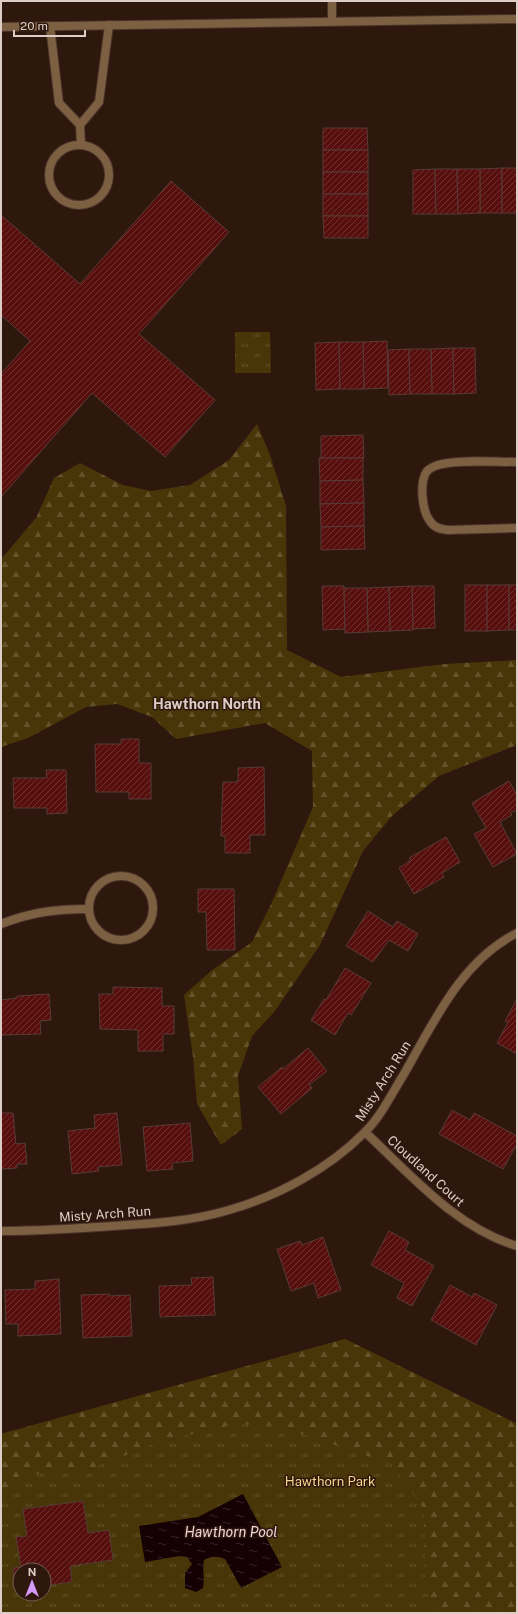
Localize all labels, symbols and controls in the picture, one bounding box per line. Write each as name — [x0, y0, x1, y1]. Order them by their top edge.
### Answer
scale bar — [14, 12, 85, 38]
text: 20 m — [20, 19, 48, 33]
district label: Hawthorn North — [153, 696, 261, 712]
street label: Misty Arch Run — [352, 1038, 414, 1124]
street label: Cloudland Court — [384, 1132, 468, 1210]
street label: Misty Arch Run — [59, 1203, 151, 1225]
park label: Hawthorn Park — [285, 1474, 375, 1489]
water label: Hawthorn Pool — [184, 1524, 278, 1540]
north arrow — [12, 1562, 52, 1602]
text: N — [28, 1566, 36, 1578]

